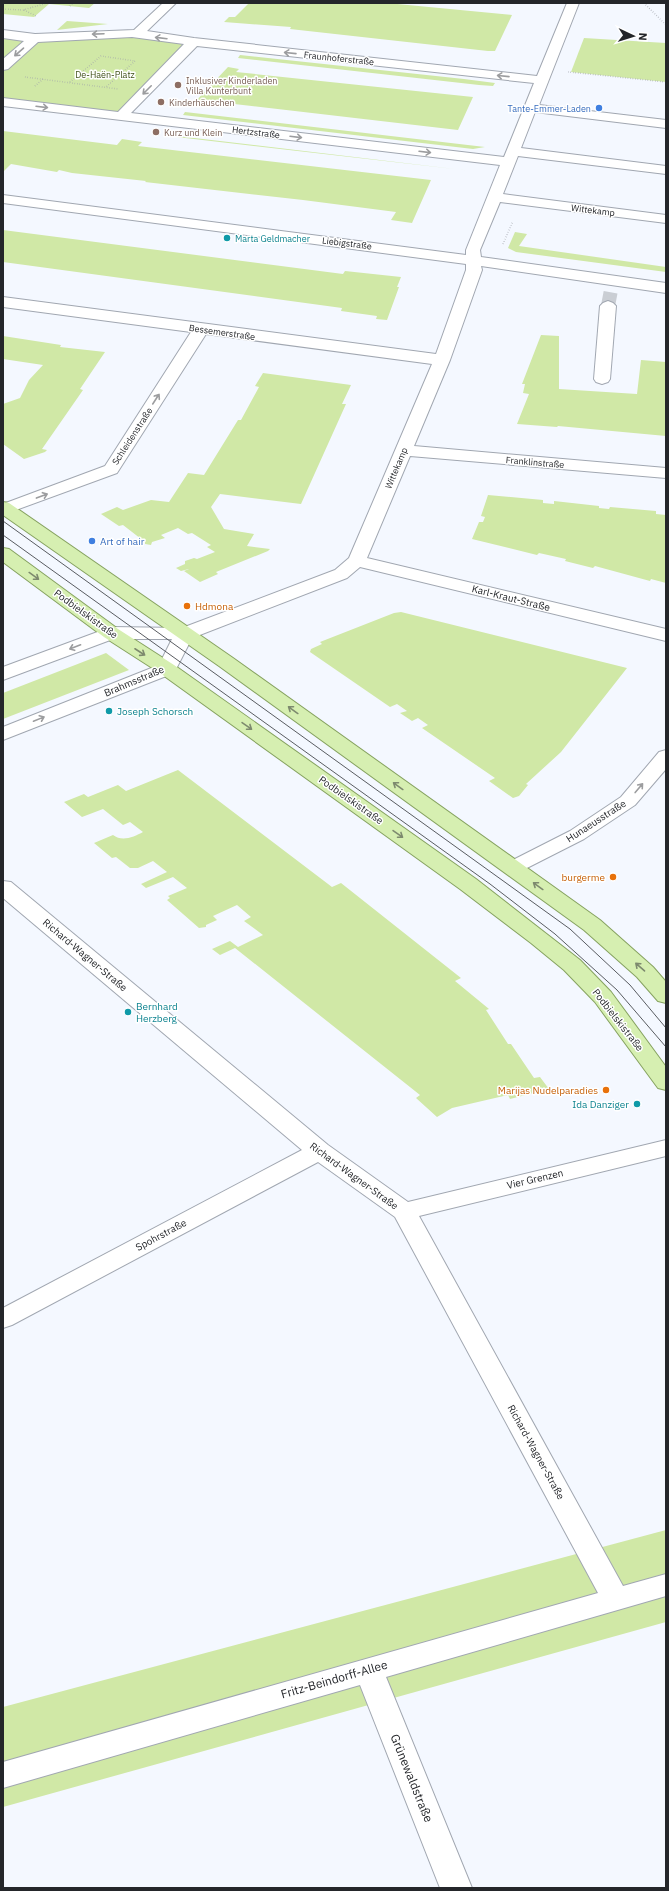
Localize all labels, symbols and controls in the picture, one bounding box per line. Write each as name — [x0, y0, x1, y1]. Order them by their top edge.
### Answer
north arrow — [613, 16, 653, 56]
one-way arrow — [92, 30, 105, 38]
text: N — [636, 32, 650, 41]
one-way arrow — [155, 34, 168, 42]
one-way arrow — [14, 48, 24, 57]
one-way arrow — [284, 49, 297, 57]
street label: Fraunhoferstraße — [303, 49, 375, 67]
park label: De-Haën-Platz — [75, 69, 135, 80]
one-way arrow — [497, 72, 510, 80]
place label: Inklusiver Kinderladen Villa Kunterbunt — [186, 75, 277, 96]
marker: Inklusiver Kinderladen Villa Kunterbunt — [173, 80, 183, 90]
one-way arrow — [142, 85, 151, 95]
marker: Kinderhäuschen — [156, 97, 166, 107]
place label: Kinderhäuschen — [169, 97, 235, 108]
one-way arrow — [35, 103, 48, 111]
place label: Tante-Emmer-Laden — [508, 103, 591, 114]
marker: Tante-Emmer-Laden — [594, 103, 604, 113]
street label: Hertzstraße — [231, 124, 281, 140]
marker: Kurz und Klein — [151, 127, 161, 137]
place label: Kurz und Klein — [164, 127, 222, 138]
one-way arrow — [289, 133, 302, 141]
one-way arrow — [418, 148, 431, 156]
street label: Wittekamp — [570, 202, 616, 218]
marker: Marta Geldmacher — [222, 233, 232, 243]
place label: Marta Geldmacher — [235, 233, 311, 244]
street label: Liebigstraße — [321, 234, 373, 252]
street label: Bessemerstraße — [188, 322, 256, 342]
one-way arrow — [152, 394, 160, 405]
street label: Schleidenstraße — [109, 405, 155, 467]
street label: Wittekamp — [382, 446, 410, 490]
street label: Franklinstraße — [505, 454, 565, 470]
one-way arrow — [35, 491, 47, 499]
place label: Art of hair — [100, 535, 145, 548]
marker: Art of hair — [87, 536, 97, 546]
one-way arrow — [29, 572, 40, 580]
street label: Karl-Kraut-Straße — [471, 582, 552, 614]
street label: Podbielskistraße — [52, 587, 121, 642]
place label: Hdmona — [195, 600, 234, 613]
marker: Hdmona — [182, 601, 192, 611]
one-way arrow — [69, 643, 81, 651]
one-way arrow — [134, 648, 145, 656]
street label: Brahmsstraße — [102, 662, 166, 699]
place label: Joseph Schorsch — [117, 705, 193, 718]
marker: Joseph Schorsch — [104, 706, 114, 716]
one-way arrow — [287, 706, 298, 714]
one-way arrow — [33, 715, 45, 723]
one-way arrow — [241, 722, 252, 730]
street label: Podbielskistraße — [316, 773, 386, 827]
one-way arrow — [393, 782, 404, 790]
one-way arrow — [634, 783, 643, 794]
street label: Hunaeusstraße — [564, 797, 629, 845]
one-way arrow — [393, 830, 404, 838]
place label: burgerme — [561, 871, 605, 884]
marker: burgerme — [608, 872, 618, 882]
one-way arrow — [533, 882, 544, 890]
street label: Richard-Wagner-Straße — [40, 916, 130, 994]
one-way arrow — [635, 963, 645, 972]
street label: Podbielskistraße — [590, 986, 647, 1054]
place label: Bernhard Herzberg — [136, 1000, 178, 1025]
marker: Bernhard Herzberg — [123, 1007, 133, 1017]
place label: Marijas Nudelparadies — [498, 1084, 598, 1097]
marker: Marijas Nudelparadies — [601, 1085, 611, 1095]
place label: Ida Danziger — [572, 1098, 629, 1111]
marker: Ida Danziger — [632, 1099, 642, 1109]
street label: Richard-Wagner-Straße — [307, 1140, 401, 1213]
street label: Vier Grenzen — [505, 1166, 565, 1192]
street label: Spohrstraße — [133, 1216, 189, 1254]
street label: Richard-Wagner-Straße — [505, 1402, 568, 1502]
street label: Fritz-Beindorff-Allee — [279, 1656, 389, 1701]
street label: Grünewaldstraße — [388, 1732, 437, 1825]

